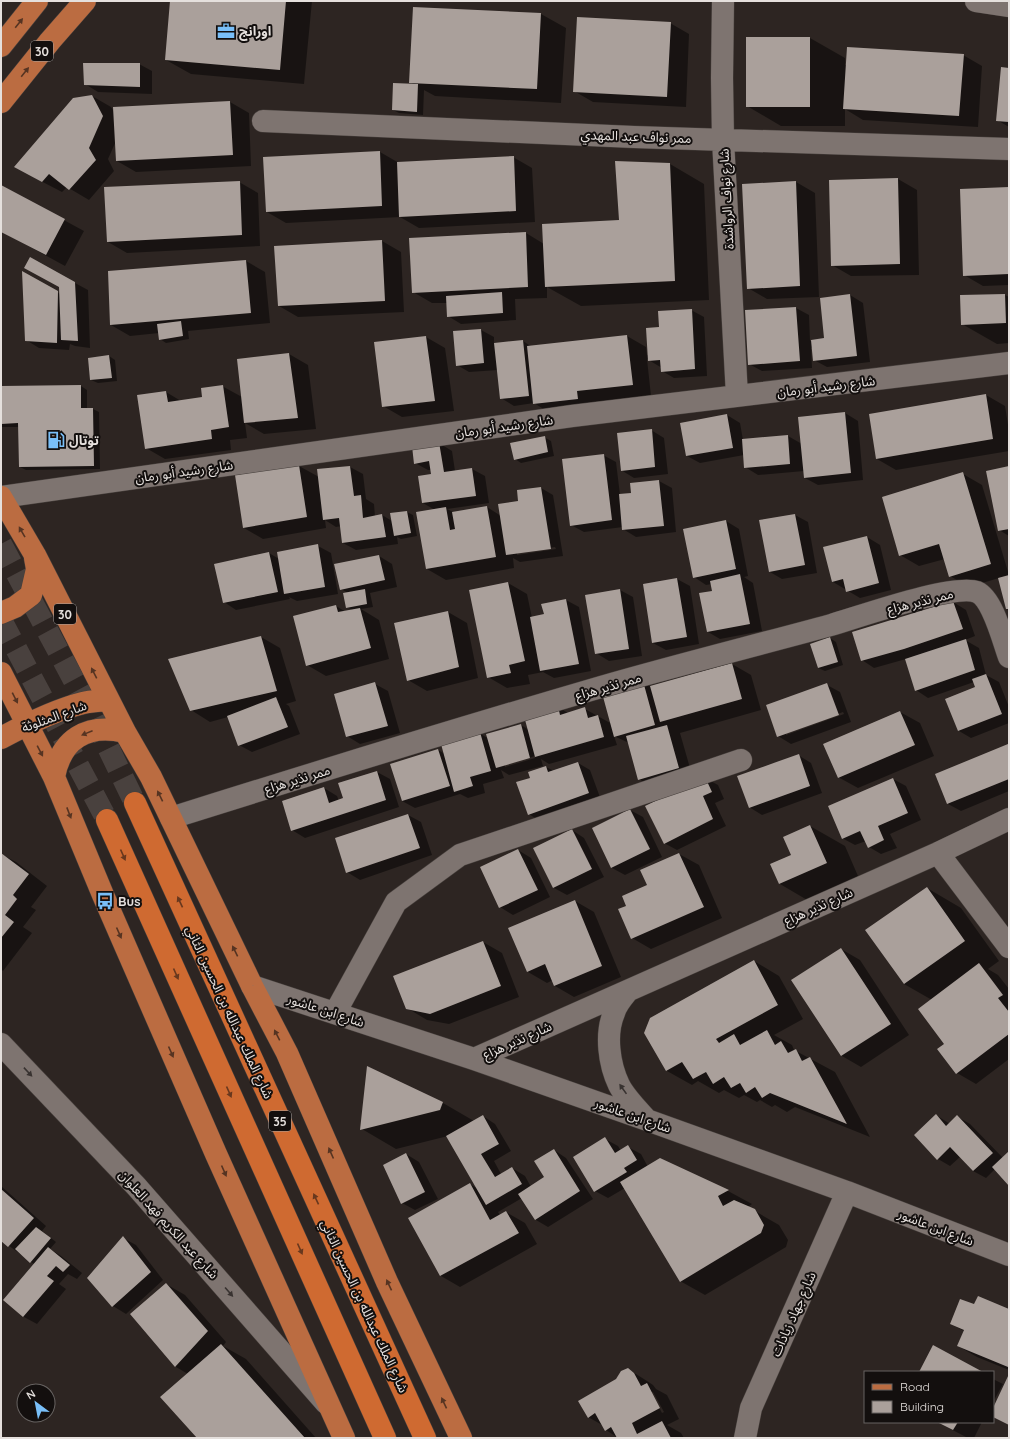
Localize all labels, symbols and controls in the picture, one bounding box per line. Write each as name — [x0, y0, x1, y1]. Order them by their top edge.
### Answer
one-way arrow — [15, 18, 23, 29]
office icon: اورانج — [216, 21, 236, 41]
place label: اورانج — [239, 23, 271, 41]
road number: 30 — [31, 41, 53, 61]
one-way arrow — [21, 66, 30, 77]
street label: ممر نواف عبد المهدي — [580, 126, 692, 149]
street label: شارع نواف الرواشدة — [715, 148, 740, 250]
street label: شارع رشيد أبو رمان — [776, 372, 876, 403]
street label: شارع رشيد أبو رمان — [454, 411, 554, 444]
fuel station icon: توتال — [46, 430, 66, 450]
place label: توتال — [69, 432, 99, 448]
street label: شارع رشيد أبو رمان — [134, 456, 234, 489]
one-way arrow — [18, 526, 25, 538]
street label: ممر نذير هزاع — [885, 585, 956, 620]
road number: 30 — [54, 604, 76, 624]
one-way arrow — [91, 667, 97, 678]
street label: ممر نذير هزاع — [573, 669, 644, 706]
one-way arrow — [11, 693, 18, 704]
street label: شارع المثلوثة — [19, 697, 90, 738]
one-way arrow — [81, 730, 92, 736]
one-way arrow — [37, 745, 44, 757]
street label: ممر نذير هزاع — [262, 761, 333, 799]
one-way arrow — [157, 790, 163, 801]
one-way arrow — [66, 808, 72, 819]
one-way arrow — [120, 850, 126, 861]
street label: شارع نذير هزاع — [781, 884, 856, 931]
bus stop icon: Bus — [95, 891, 115, 911]
place label: Bus — [118, 893, 140, 909]
one-way arrow — [177, 896, 184, 908]
street label: شارع الملك عبدالله بن الحسين الثاني — [180, 923, 277, 1102]
one-way arrow — [117, 928, 123, 940]
one-way arrow — [232, 945, 238, 956]
one-way arrow — [173, 968, 179, 980]
street label: شارع ابن عاشور — [284, 990, 366, 1033]
street label: شارع نذير هزاع — [480, 1018, 555, 1065]
one-way arrow — [274, 1029, 280, 1041]
one-way arrow — [169, 1047, 175, 1059]
one-way arrow — [23, 1067, 33, 1077]
one-way arrow — [619, 1084, 627, 1095]
one-way arrow — [227, 1087, 233, 1099]
street label: شارع ابن عاشور — [591, 1094, 673, 1138]
road number: 35 — [269, 1111, 291, 1131]
one-way arrow — [328, 1148, 334, 1159]
street label: شارع عبد الكريم فهد العلوان — [114, 1166, 222, 1284]
one-way arrow — [221, 1166, 227, 1177]
one-way arrow — [313, 1193, 319, 1204]
street label: شارع ابن عاشور — [894, 1205, 976, 1252]
street label: شارع الملك عبدالله بن الحسين الثاني — [315, 1217, 412, 1396]
one-way arrow — [297, 1244, 303, 1255]
street label: شارع جهاد زيادات — [767, 1269, 822, 1360]
one-way arrow — [386, 1279, 392, 1291]
one-way arrow — [224, 1287, 233, 1297]
legend — [864, 1371, 994, 1423]
text: Road — [900, 1379, 930, 1394]
north arrow — [16, 1383, 56, 1423]
text: N — [24, 1386, 38, 1403]
one-way arrow — [441, 1397, 447, 1408]
text: Building — [900, 1399, 944, 1414]

